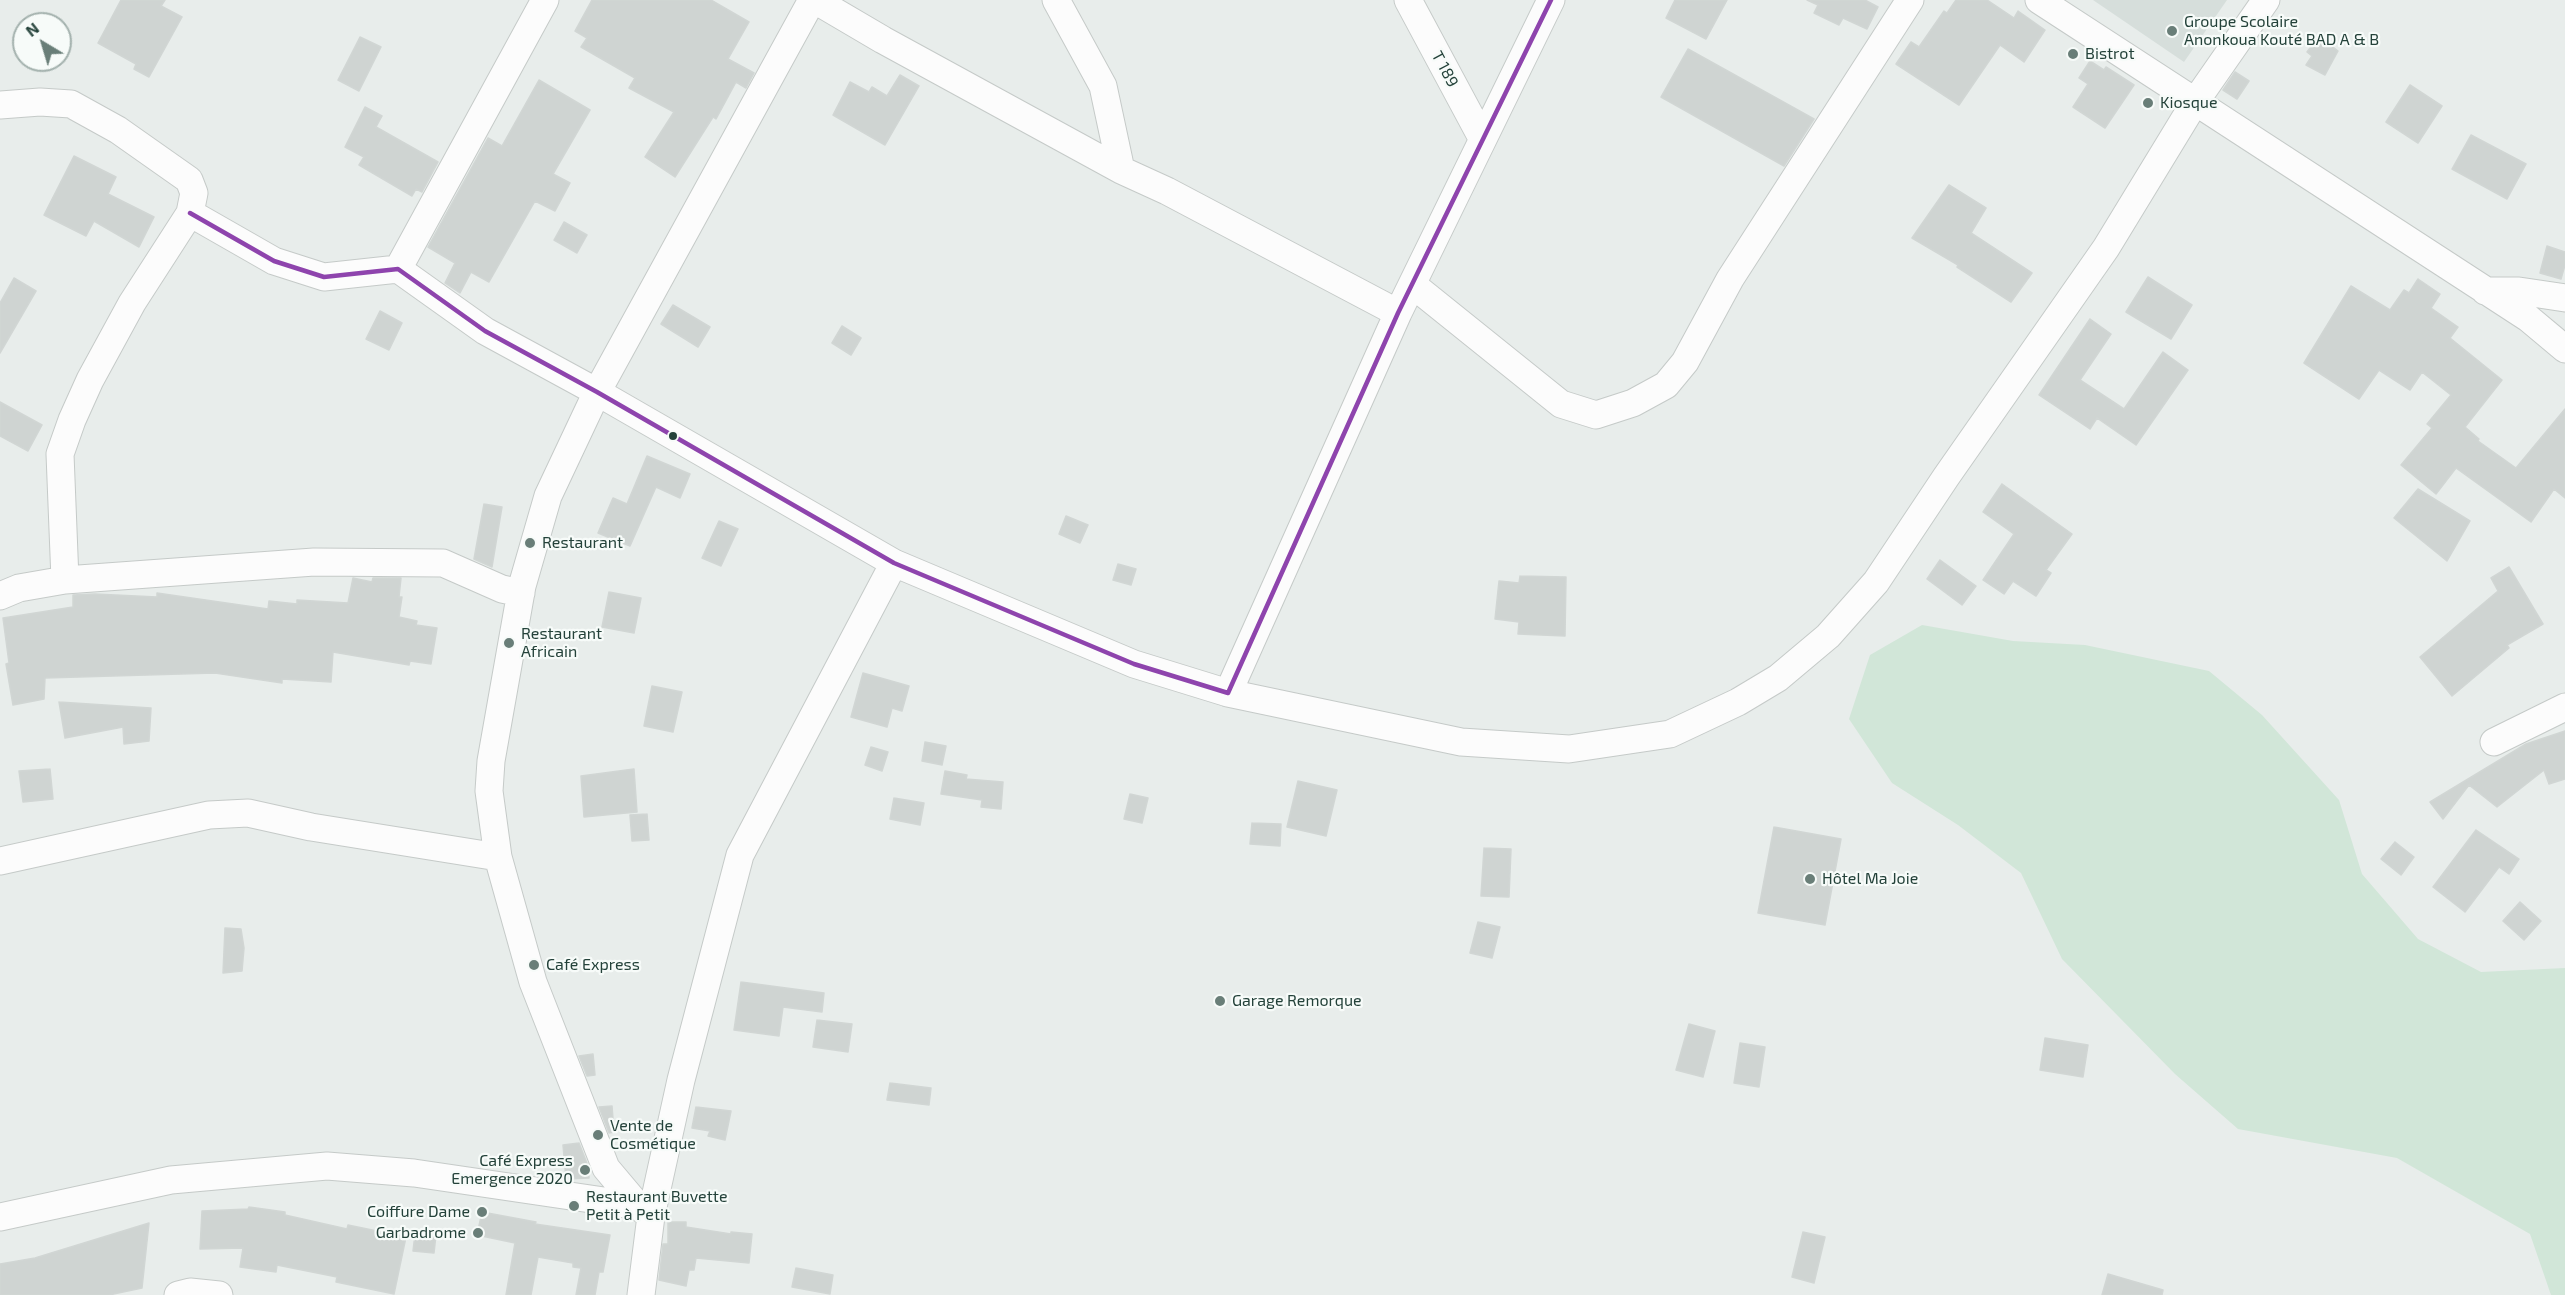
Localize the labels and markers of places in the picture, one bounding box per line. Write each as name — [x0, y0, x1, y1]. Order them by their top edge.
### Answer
place label: Groupe Scolaire Anonkoua Kouté BAD A & B — [2184, 12, 2379, 50]
marker: Groupe Scolaire Anonkoua Kouté BAD A & B — [2165, 24, 2179, 38]
place label: Bistrot — [2085, 44, 2134, 64]
marker: Bistrot — [2066, 47, 2080, 61]
place label: Kiosque — [2160, 93, 2217, 113]
marker: Kiosque — [2141, 96, 2155, 110]
unlabelled marker — [667, 430, 679, 442]
place label: Restaurant — [542, 533, 623, 553]
marker: Restaurant — [523, 536, 537, 550]
place label: Restaurant Africain — [521, 624, 602, 662]
marker: Restaurant Africain — [502, 636, 516, 650]
place label: Hôtel Ma Joie — [1822, 869, 1918, 889]
marker: Hôtel Ma Joie — [1803, 872, 1817, 886]
place label: Café Express — [546, 955, 640, 975]
marker: Café Express — [527, 958, 541, 972]
place label: Garage Remorque — [1232, 991, 1362, 1011]
marker: Garage Remorque — [1213, 994, 1227, 1008]
place label: Vente de Cosmétique — [610, 1116, 696, 1154]
marker: Vente de Cosmétique — [591, 1128, 605, 1142]
place label: Café Express Emergence 2020 — [451, 1151, 573, 1189]
marker: Café Express Emergence 2020 — [578, 1163, 592, 1177]
place label: Restaurant Buvette Petit à Petit — [586, 1187, 727, 1225]
marker: Restaurant Buvette Petit à Petit — [567, 1199, 581, 1213]
place label: Coiffure Dame — [367, 1202, 470, 1222]
marker: Coiffure Dame — [475, 1205, 489, 1219]
place label: Garbadrome — [376, 1223, 466, 1243]
marker: Garbadrome — [471, 1226, 485, 1240]

